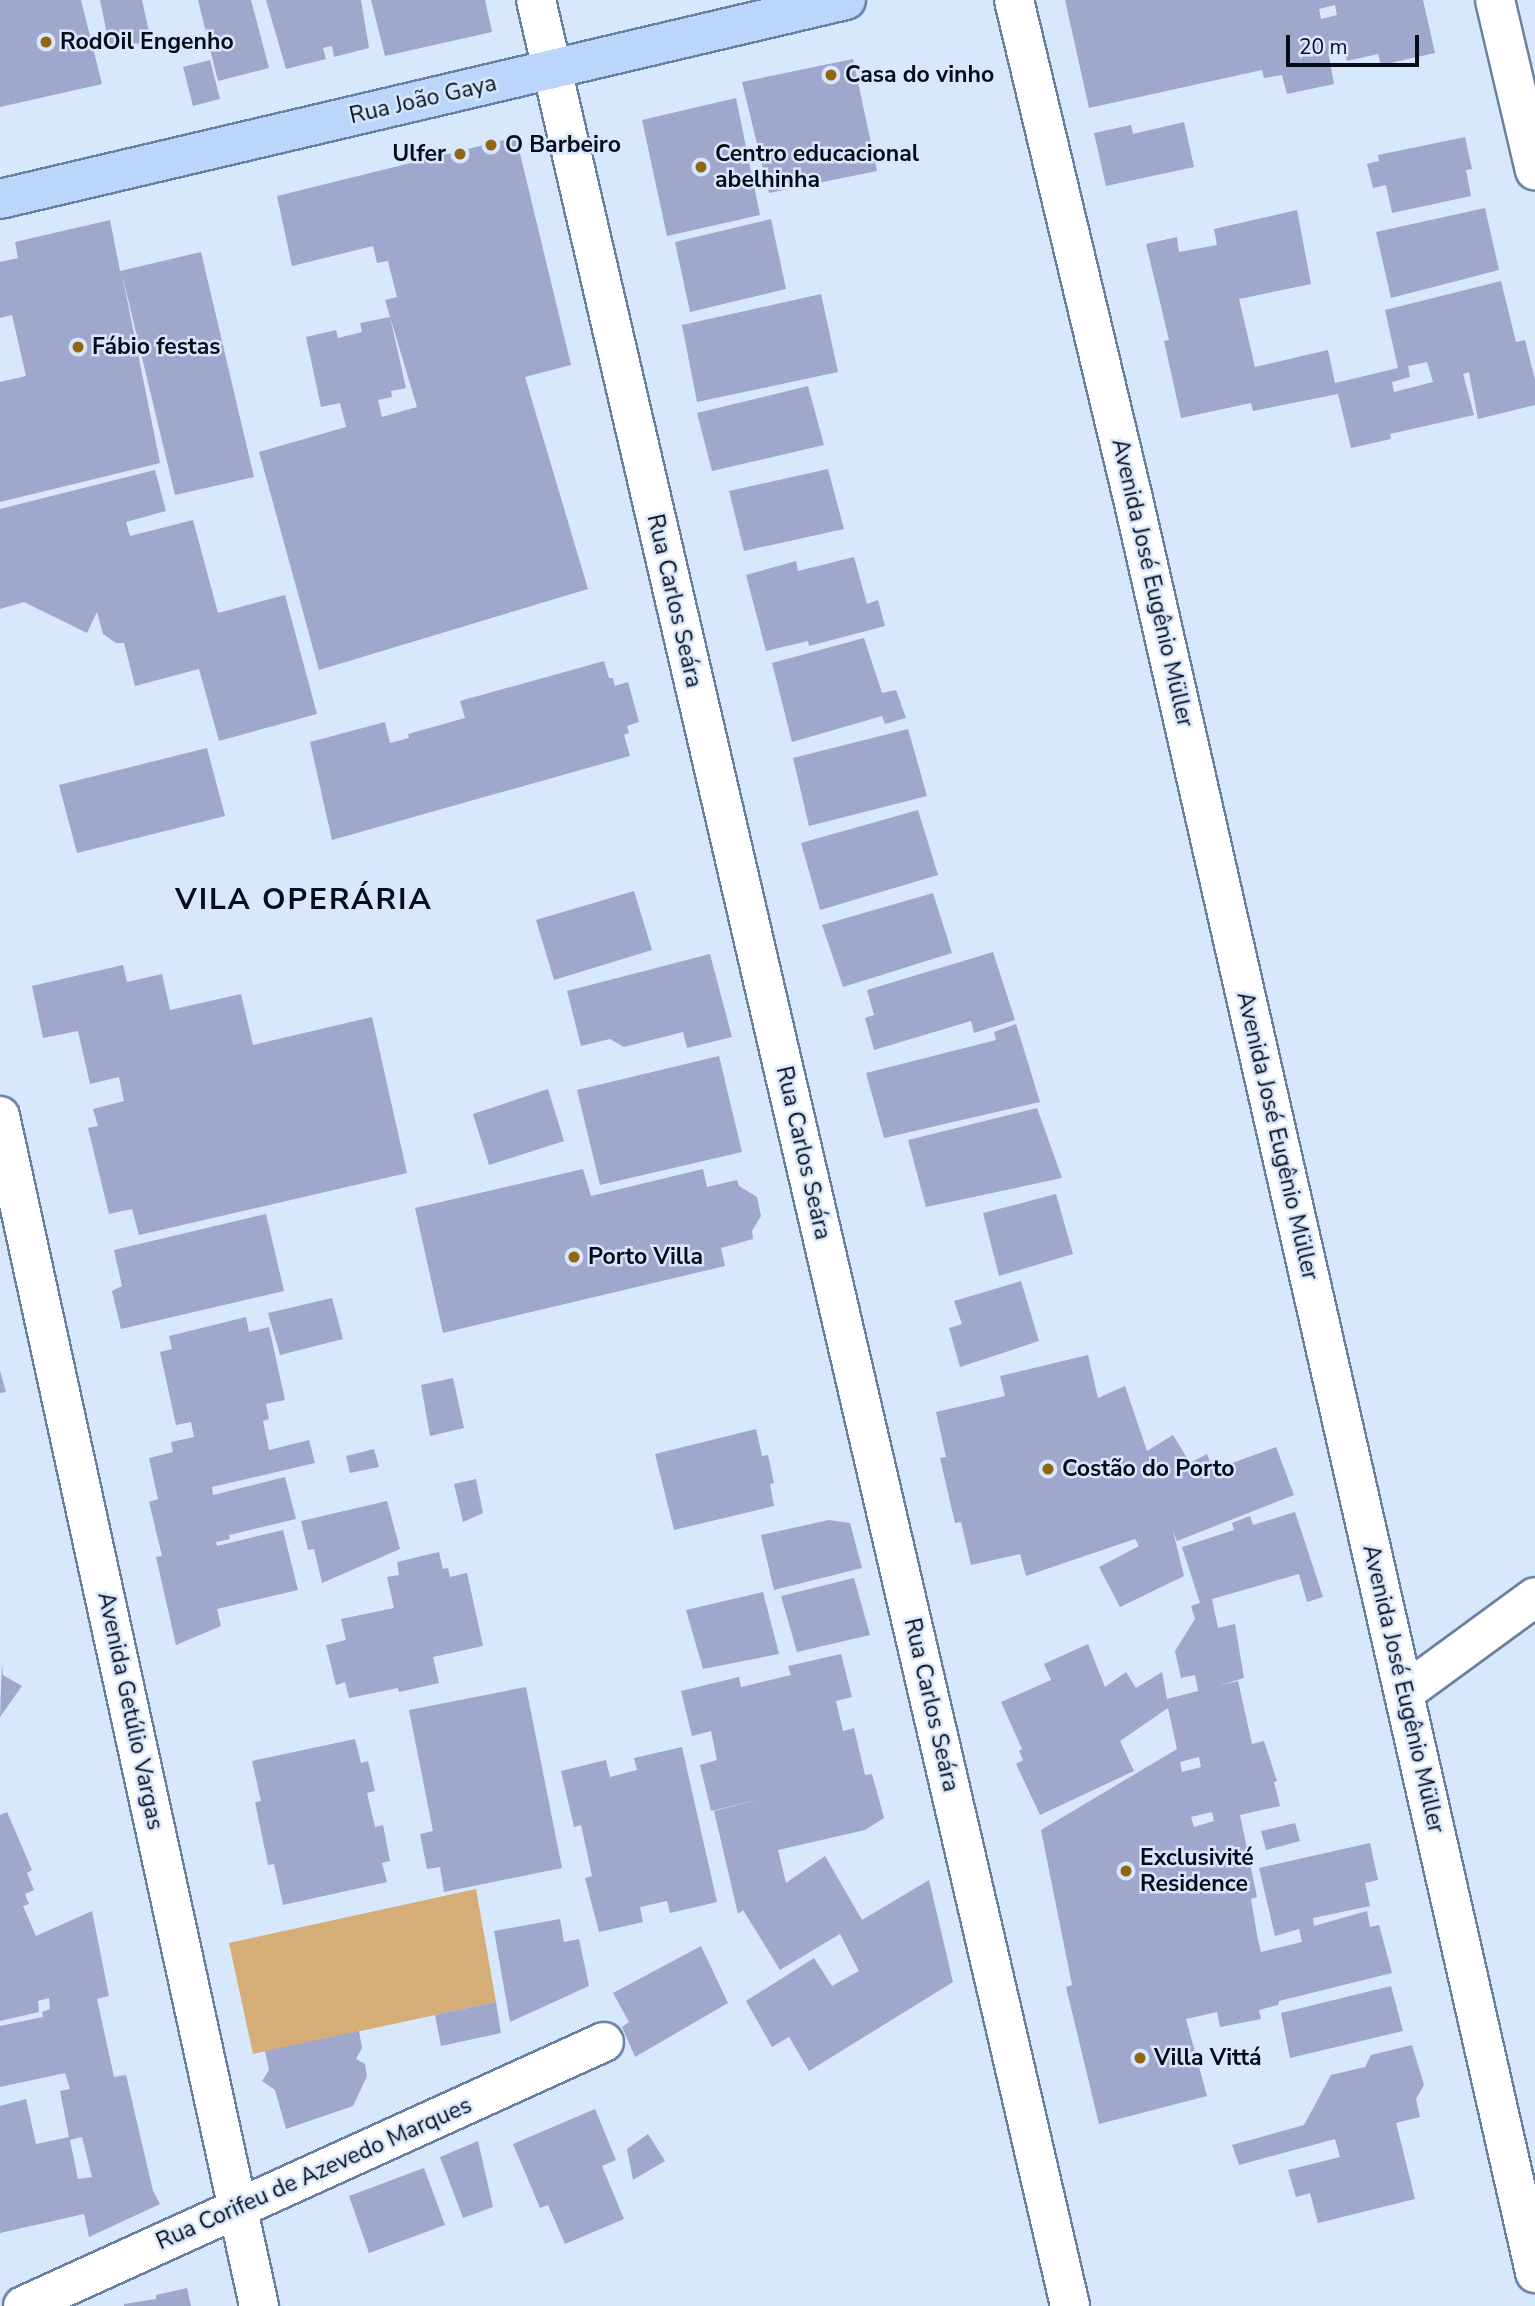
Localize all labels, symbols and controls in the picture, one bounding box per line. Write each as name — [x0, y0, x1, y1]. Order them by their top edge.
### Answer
scale bar — [1290, 21, 1423, 65]
place label: RodOil Engenho — [60, 28, 234, 56]
text: 20 m — [1299, 33, 1348, 61]
marker: RodOil Engenho — [38, 34, 54, 50]
place label: Casa do vinho — [845, 61, 994, 89]
marker: Casa do vinho — [823, 67, 839, 83]
street label: Rua João Gaya — [347, 70, 499, 130]
place label: O Barbeiro — [505, 131, 621, 159]
marker: O Barbeiro — [483, 137, 499, 153]
place label: Ulfer — [392, 140, 446, 168]
place label: Centro educacional abelhinha — [715, 140, 919, 194]
marker: Ulfer — [452, 146, 468, 162]
marker: Centro educacional abelhinha — [693, 159, 709, 175]
place label: Fábio festas — [92, 333, 220, 361]
marker: Fábio festas — [70, 339, 86, 355]
street label: Avenida José Eugênio Müller — [1105, 436, 1199, 730]
street label: Rua Carlos Seára — [641, 512, 707, 690]
district label: VILA OPERÁRIA — [177, 882, 431, 918]
street label: Avenida José Eugênio Müller — [1230, 989, 1324, 1283]
street label: Rua Carlos Seára — [770, 1064, 836, 1242]
place label: Porto Villa — [588, 1243, 703, 1271]
marker: Porto Villa — [566, 1249, 582, 1265]
place label: Costão do Porto — [1062, 1455, 1235, 1483]
marker: Costão do Porto — [1040, 1461, 1056, 1477]
street label: Avenida José Eugênio Müller — [1356, 1542, 1450, 1836]
street label: Avenida Getúlio Vargas — [91, 1590, 169, 1832]
street label: Rua Carlos Seára — [898, 1616, 964, 1794]
place label: Exclusivité Residence — [1140, 1844, 1254, 1898]
marker: Exclusivité Residence — [1118, 1863, 1134, 1879]
place label: Villa Vittá — [1154, 2044, 1262, 2072]
marker: Villa Vittá — [1132, 2050, 1148, 2066]
street label: Rua Corifeu de Azevedo Marques — [152, 2092, 476, 2256]

